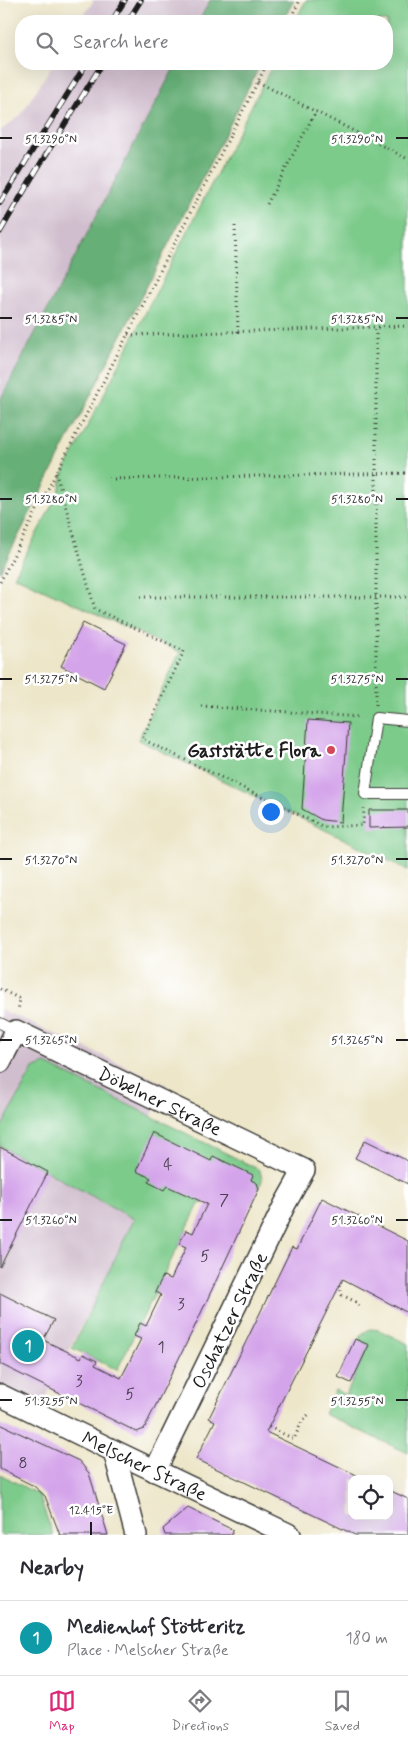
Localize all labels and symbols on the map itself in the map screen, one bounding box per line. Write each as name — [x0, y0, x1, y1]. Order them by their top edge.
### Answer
text: 51.3290°N — [25, 132, 77, 148]
text: 51.3290°N — [331, 132, 383, 148]
text: 51.3285°N — [25, 312, 77, 328]
text: 51.3285°N — [331, 312, 383, 328]
text: 51.3280°N — [25, 492, 77, 508]
text: 51.3280°N — [331, 492, 383, 508]
text: 51.3275°N — [25, 672, 77, 688]
text: 51.3275°N — [331, 672, 383, 688]
place label: Gaststätte Flora — [187, 739, 322, 764]
marker: Gaststätte Flora — [325, 744, 337, 756]
your location — [258, 799, 284, 825]
text: 51.3270°N — [25, 853, 77, 869]
text: 51.3270°N — [331, 853, 383, 869]
text: 51.3265°N — [25, 1033, 77, 1049]
text: 51.3265°N — [331, 1033, 383, 1049]
street label: Döbelner Straße — [94, 1061, 226, 1142]
house number: 4 — [163, 1154, 173, 1175]
house number: 7 — [219, 1190, 229, 1211]
text: 51.3260°N — [25, 1213, 77, 1229]
text: 51.3260°N — [331, 1213, 383, 1229]
house number: 5 — [200, 1246, 210, 1267]
street label: Oschatzer Straße — [186, 1248, 274, 1393]
house number: 3 — [177, 1294, 185, 1315]
pin: 1 — [12, 1327, 44, 1365]
house number: 1 — [157, 1337, 165, 1358]
house number: 3 — [75, 1371, 83, 1392]
house number: 5 — [125, 1384, 135, 1405]
text: 51.3255°N — [25, 1394, 77, 1410]
text: 51.3255°N — [331, 1394, 383, 1410]
street label: Melscher Straße — [77, 1426, 211, 1507]
house number: 8 — [18, 1453, 28, 1474]
text: 12.415°E — [69, 1503, 113, 1519]

